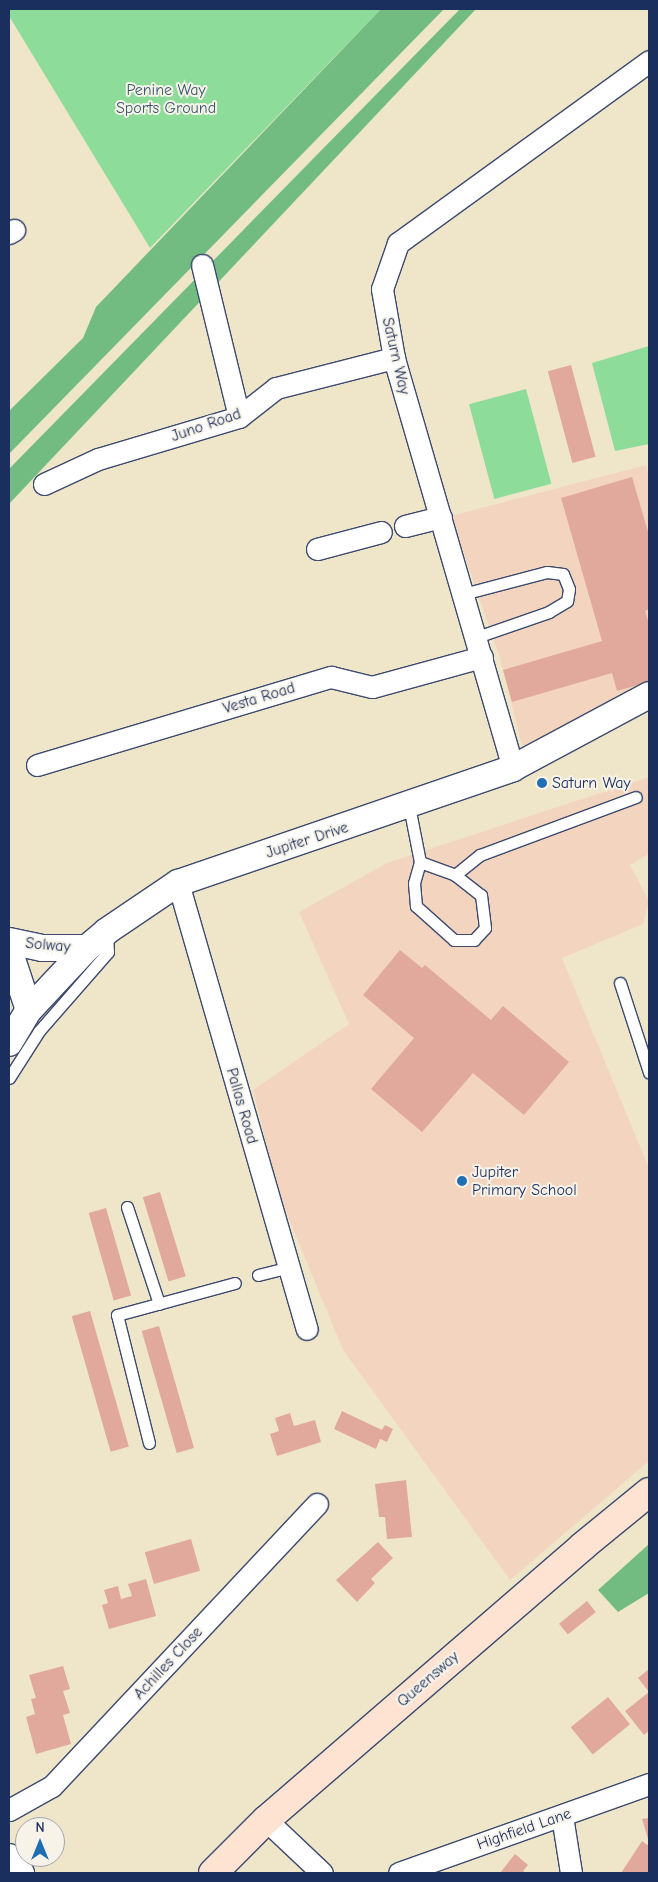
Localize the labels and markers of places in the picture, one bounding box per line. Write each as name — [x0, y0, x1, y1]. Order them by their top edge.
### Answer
place label: Saturn Way — [552, 773, 631, 793]
marker: Saturn Way — [536, 777, 548, 789]
place label: Jupiter Primary School — [472, 1162, 577, 1200]
marker: Jupiter Primary School — [456, 1175, 468, 1187]

